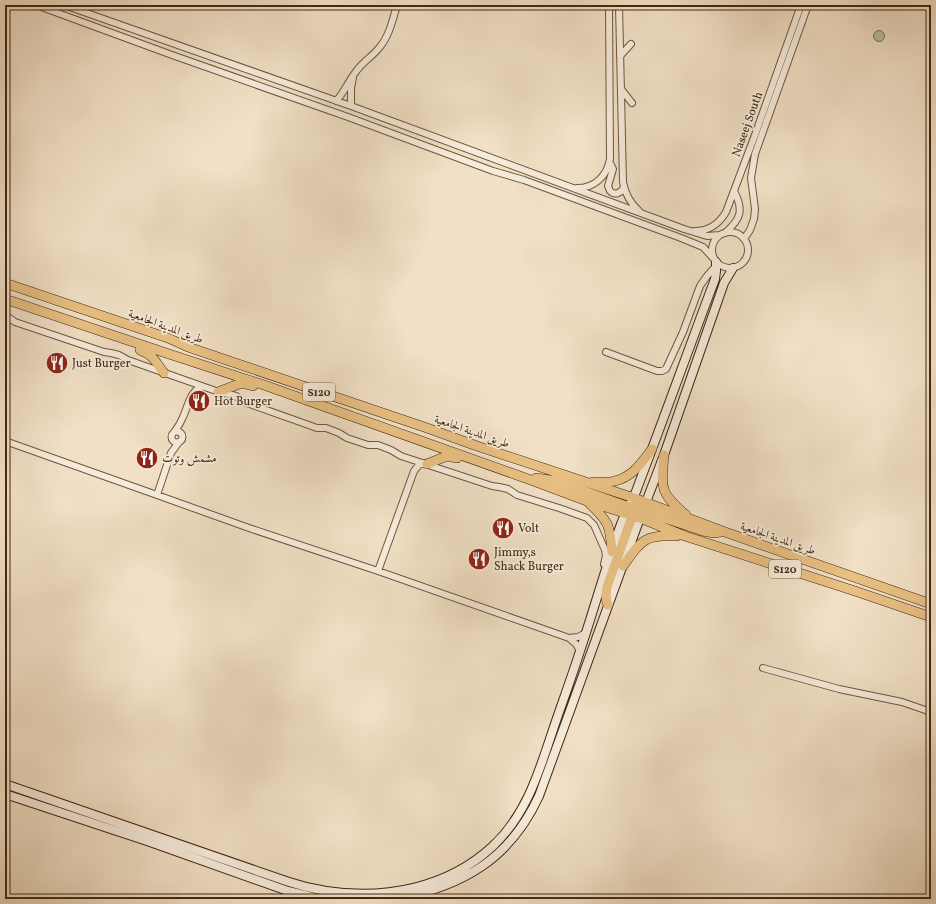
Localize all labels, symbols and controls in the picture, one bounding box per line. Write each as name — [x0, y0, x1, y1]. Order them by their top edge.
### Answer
street label: Naseej South — [729, 89, 767, 159]
street label: طريق المدينة الجامعية — [126, 306, 206, 348]
restaurant icon: Just Burger — [44, 350, 70, 376]
place label: Just Burger — [72, 356, 131, 372]
road number: S120 — [303, 383, 335, 401]
restaurant icon: Hot Burger — [186, 388, 212, 414]
place label: Hot Burger — [214, 394, 272, 410]
street label: طريق المدينة الجامعية — [432, 412, 512, 452]
restaurant icon: مشمش وتوت — [134, 445, 160, 471]
place label: مشمش وتوت — [162, 451, 217, 467]
restaurant icon: Volt — [490, 515, 516, 541]
street label: طريق المدينة الجامعية — [738, 519, 818, 559]
place label: Volt — [518, 521, 539, 537]
place label: Jimmy,s Shack Burger — [494, 545, 564, 575]
restaurant icon: Jimmy,s Shack Burger — [466, 546, 492, 572]
road number: S120 — [769, 560, 801, 578]

